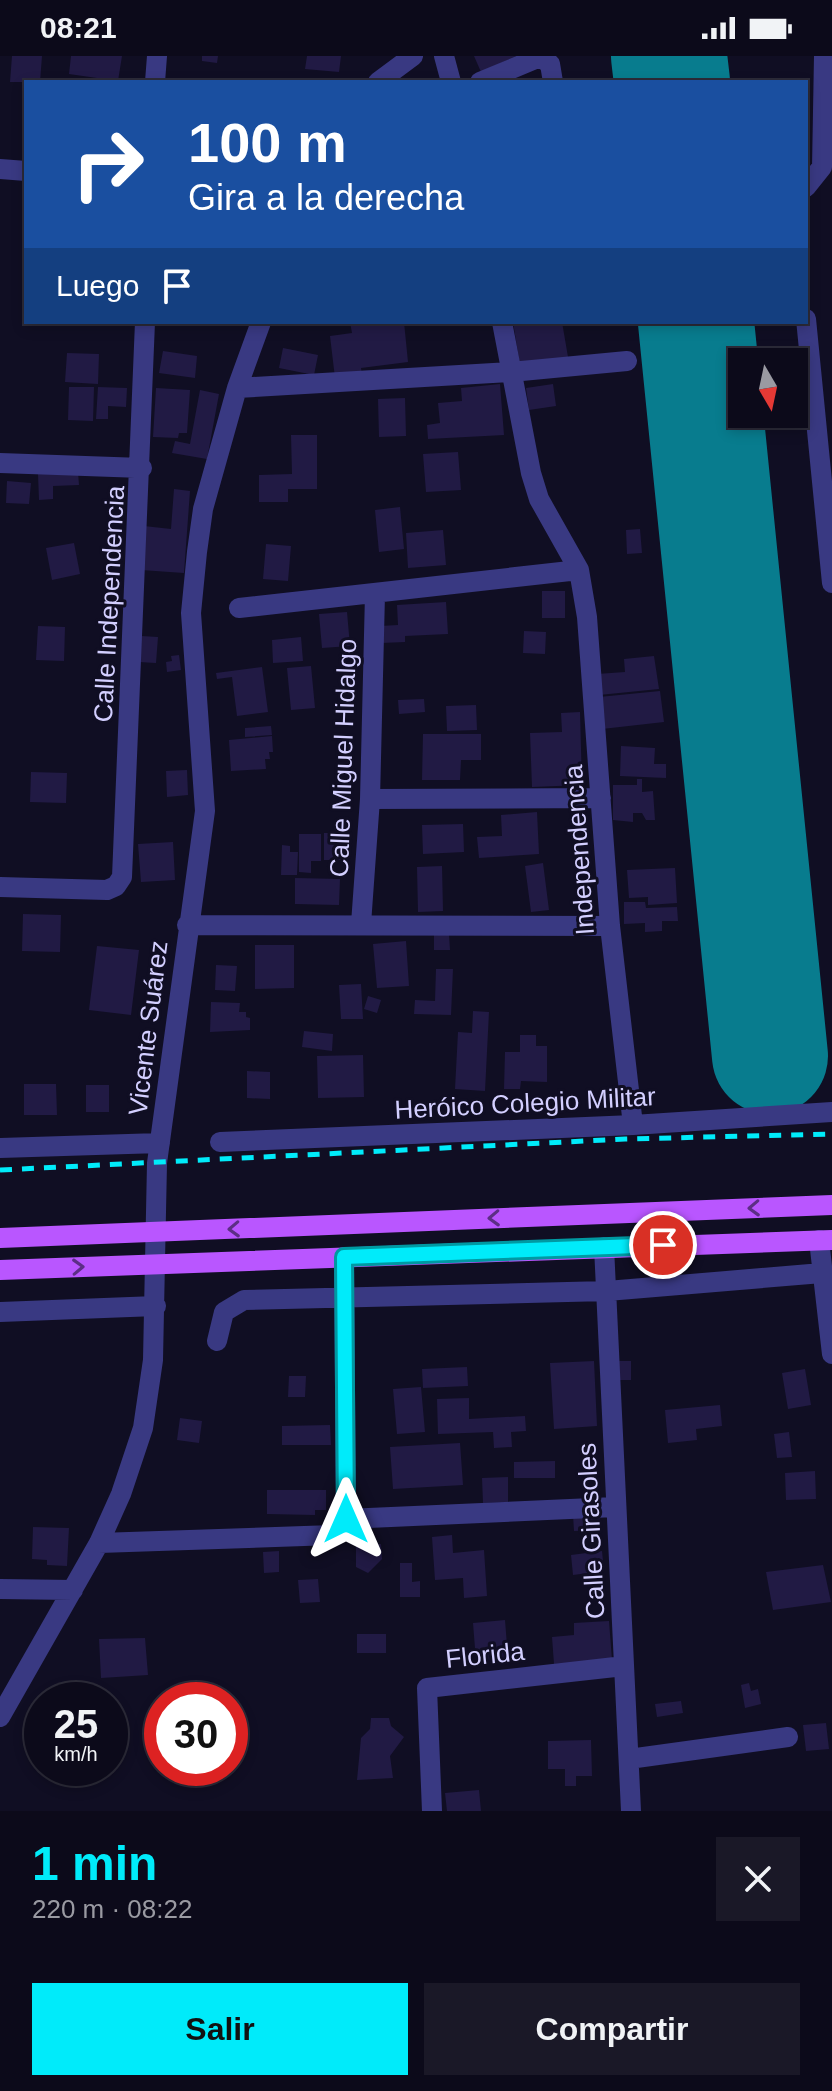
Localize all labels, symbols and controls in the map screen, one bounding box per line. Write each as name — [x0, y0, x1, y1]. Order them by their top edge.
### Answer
text: 08:21 — [40, 11, 117, 44]
text: 100 m — [188, 111, 347, 174]
icon: right — [56, 112, 160, 216]
text: Gira a la derecha — [188, 177, 464, 218]
icon: arrive — [155, 264, 199, 308]
text: Luego — [56, 269, 139, 302]
north arrow — [728, 348, 808, 428]
map controls — [728, 348, 808, 428]
street label: Calle Independencia — [88, 484, 130, 723]
street label: Calle Miguel Hidalgo — [324, 638, 362, 878]
street label: Independencia — [558, 763, 600, 936]
street label: Vicente Suárez — [122, 939, 174, 1117]
street label: Heróico Colegio Militar — [394, 1081, 657, 1125]
one-way arrow — [747, 1200, 760, 1217]
one-way arrow — [487, 1210, 500, 1227]
pin — [629, 1211, 697, 1279]
one-way arrow — [227, 1220, 240, 1237]
icon: arrive — [641, 1223, 685, 1267]
one-way arrow — [72, 1258, 85, 1275]
street label: Calle Girasoles — [571, 1442, 611, 1620]
position arrow — [304, 1477, 388, 1561]
street label: Florida — [444, 1636, 527, 1674]
speed limit sign: 30 — [144, 1682, 248, 1786]
text: 25 — [54, 1702, 98, 1746]
text: km/h — [54, 1743, 98, 1765]
text: 1 min — [32, 1837, 157, 1890]
button: close — [716, 1837, 800, 1921]
text: 220 m · 08:22 — [32, 1894, 192, 1924]
button: Salir — [32, 1983, 408, 2075]
button: Compartir — [424, 1983, 800, 2075]

